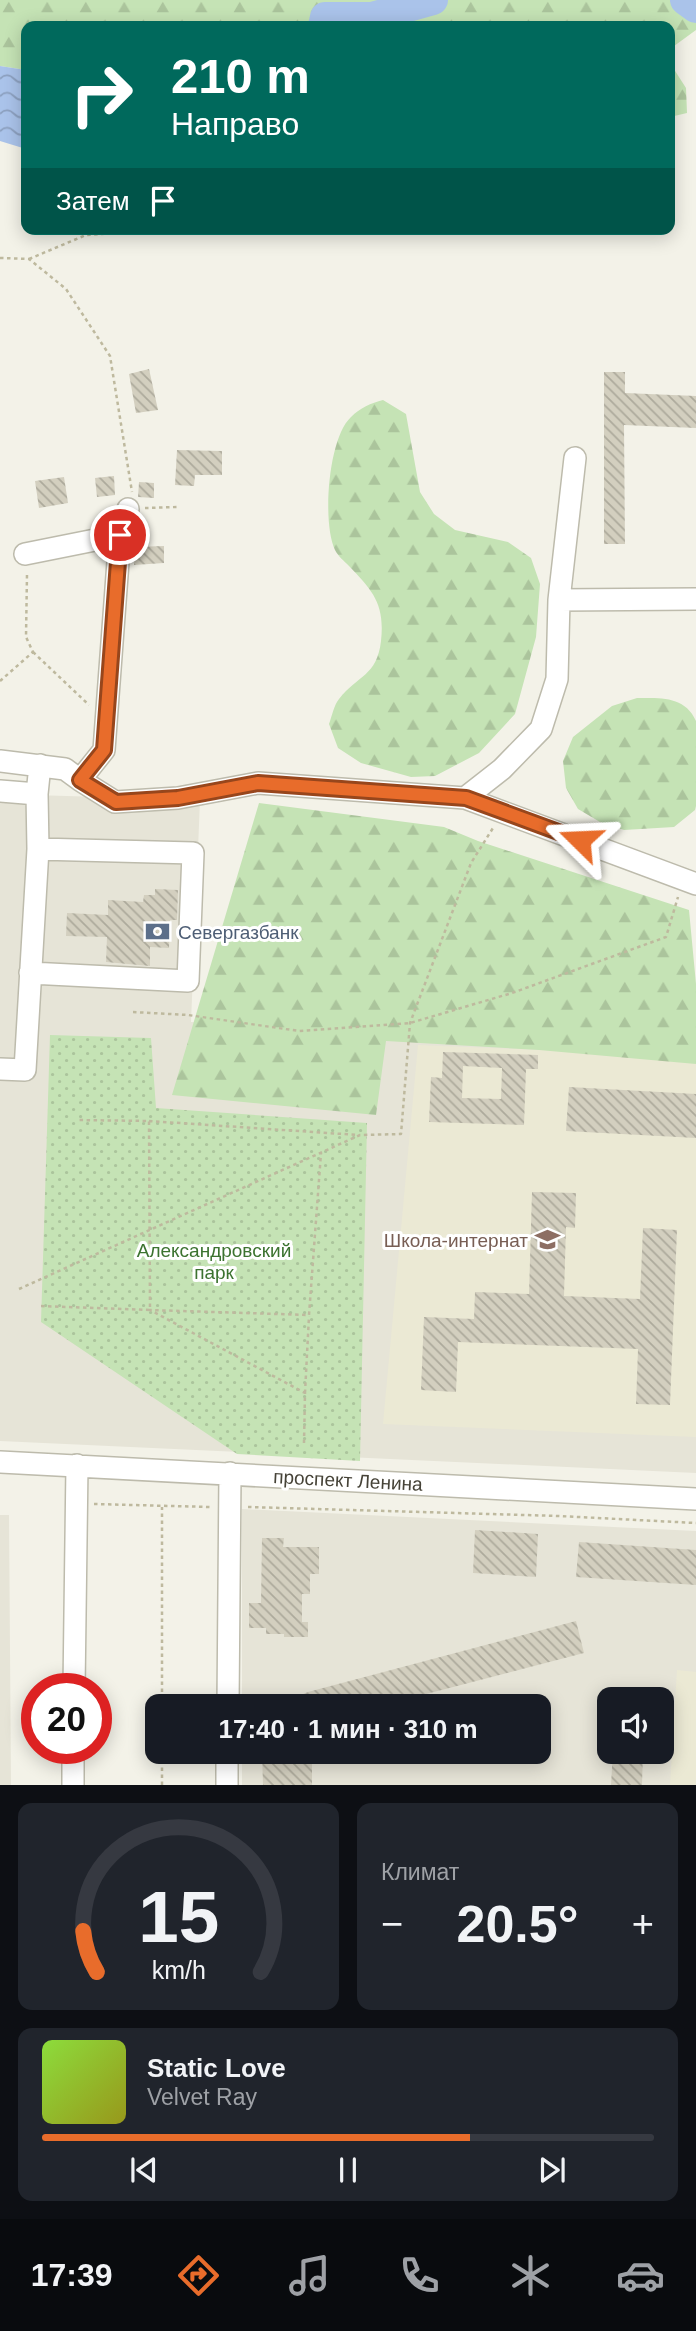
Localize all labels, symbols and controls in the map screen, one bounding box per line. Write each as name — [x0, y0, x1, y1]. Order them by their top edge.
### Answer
icon: right — [56, 49, 147, 140]
text: 210 m — [171, 49, 310, 103]
text: Направо — [171, 106, 299, 142]
icon: arrive — [144, 182, 182, 220]
text: Затем — [56, 186, 130, 216]
pin — [90, 505, 150, 565]
icon: arrive — [101, 516, 139, 554]
position arrow — [543, 803, 617, 877]
bank icon: Севергазбанк — [144, 918, 172, 946]
place label: Севергазбанк — [178, 922, 299, 943]
school or university icon: Школа-интернат — [534, 1226, 562, 1254]
place label: Школа-интернат — [384, 1230, 528, 1251]
park label: Александровский парк — [137, 1240, 291, 1283]
street label: проспект Ленина — [273, 1466, 424, 1495]
speed limit sign: 20 — [21, 1673, 112, 1764]
map controls — [597, 1687, 674, 1764]
button: sound — [597, 1687, 674, 1764]
text: 17:40 · 1 мин · 310 m — [218, 1714, 478, 1744]
text: Климат — [381, 1859, 459, 1885]
text: 15 — [138, 1877, 219, 1958]
text: 20.5° — [456, 1895, 579, 1953]
text: − — [381, 1903, 403, 1945]
text: + — [632, 1903, 654, 1945]
text: km/h — [151, 1956, 206, 1984]
text: Static Love — [147, 2053, 286, 2083]
text: Velvet Ray — [147, 2084, 257, 2110]
icon: previous — [125, 2151, 163, 2189]
icon: pause — [329, 2151, 367, 2189]
icon: next — [533, 2151, 571, 2189]
icon: directions — [174, 2251, 223, 2300]
icon: music — [285, 2251, 334, 2300]
icon: phone — [395, 2251, 444, 2300]
icon: climate — [506, 2251, 555, 2300]
icon: car — [616, 2251, 665, 2300]
text: 17:39 — [31, 2257, 113, 2293]

